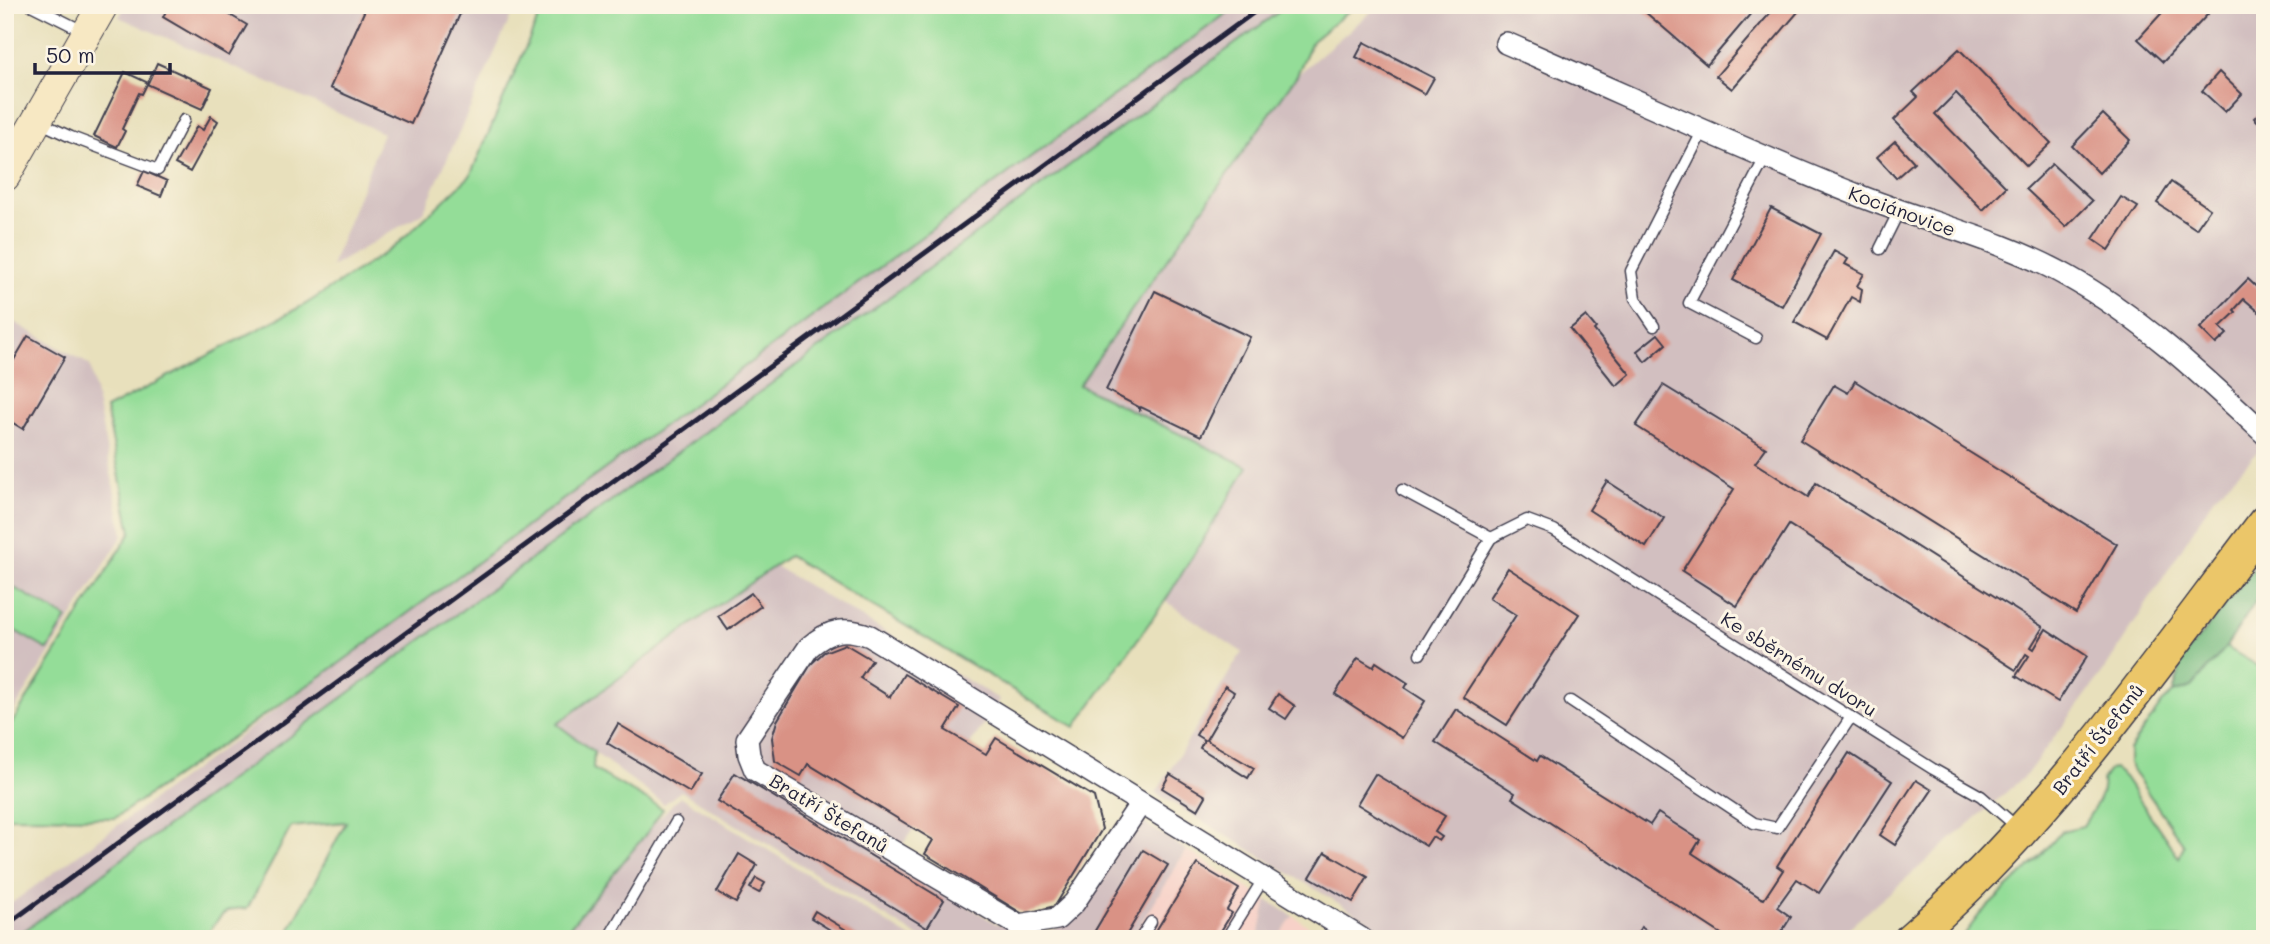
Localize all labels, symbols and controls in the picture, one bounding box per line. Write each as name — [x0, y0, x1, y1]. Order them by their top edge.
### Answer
scale bar — [35, 32, 170, 76]
text: 50 m — [46, 41, 95, 68]
street label: Kociánovice — [1845, 180, 1959, 241]
street label: Ke sběrnému dvoru — [1717, 605, 1882, 722]
street label: Bratří Štefanů — [2046, 678, 2149, 799]
street label: Bratří Štefanů — [765, 767, 893, 858]

